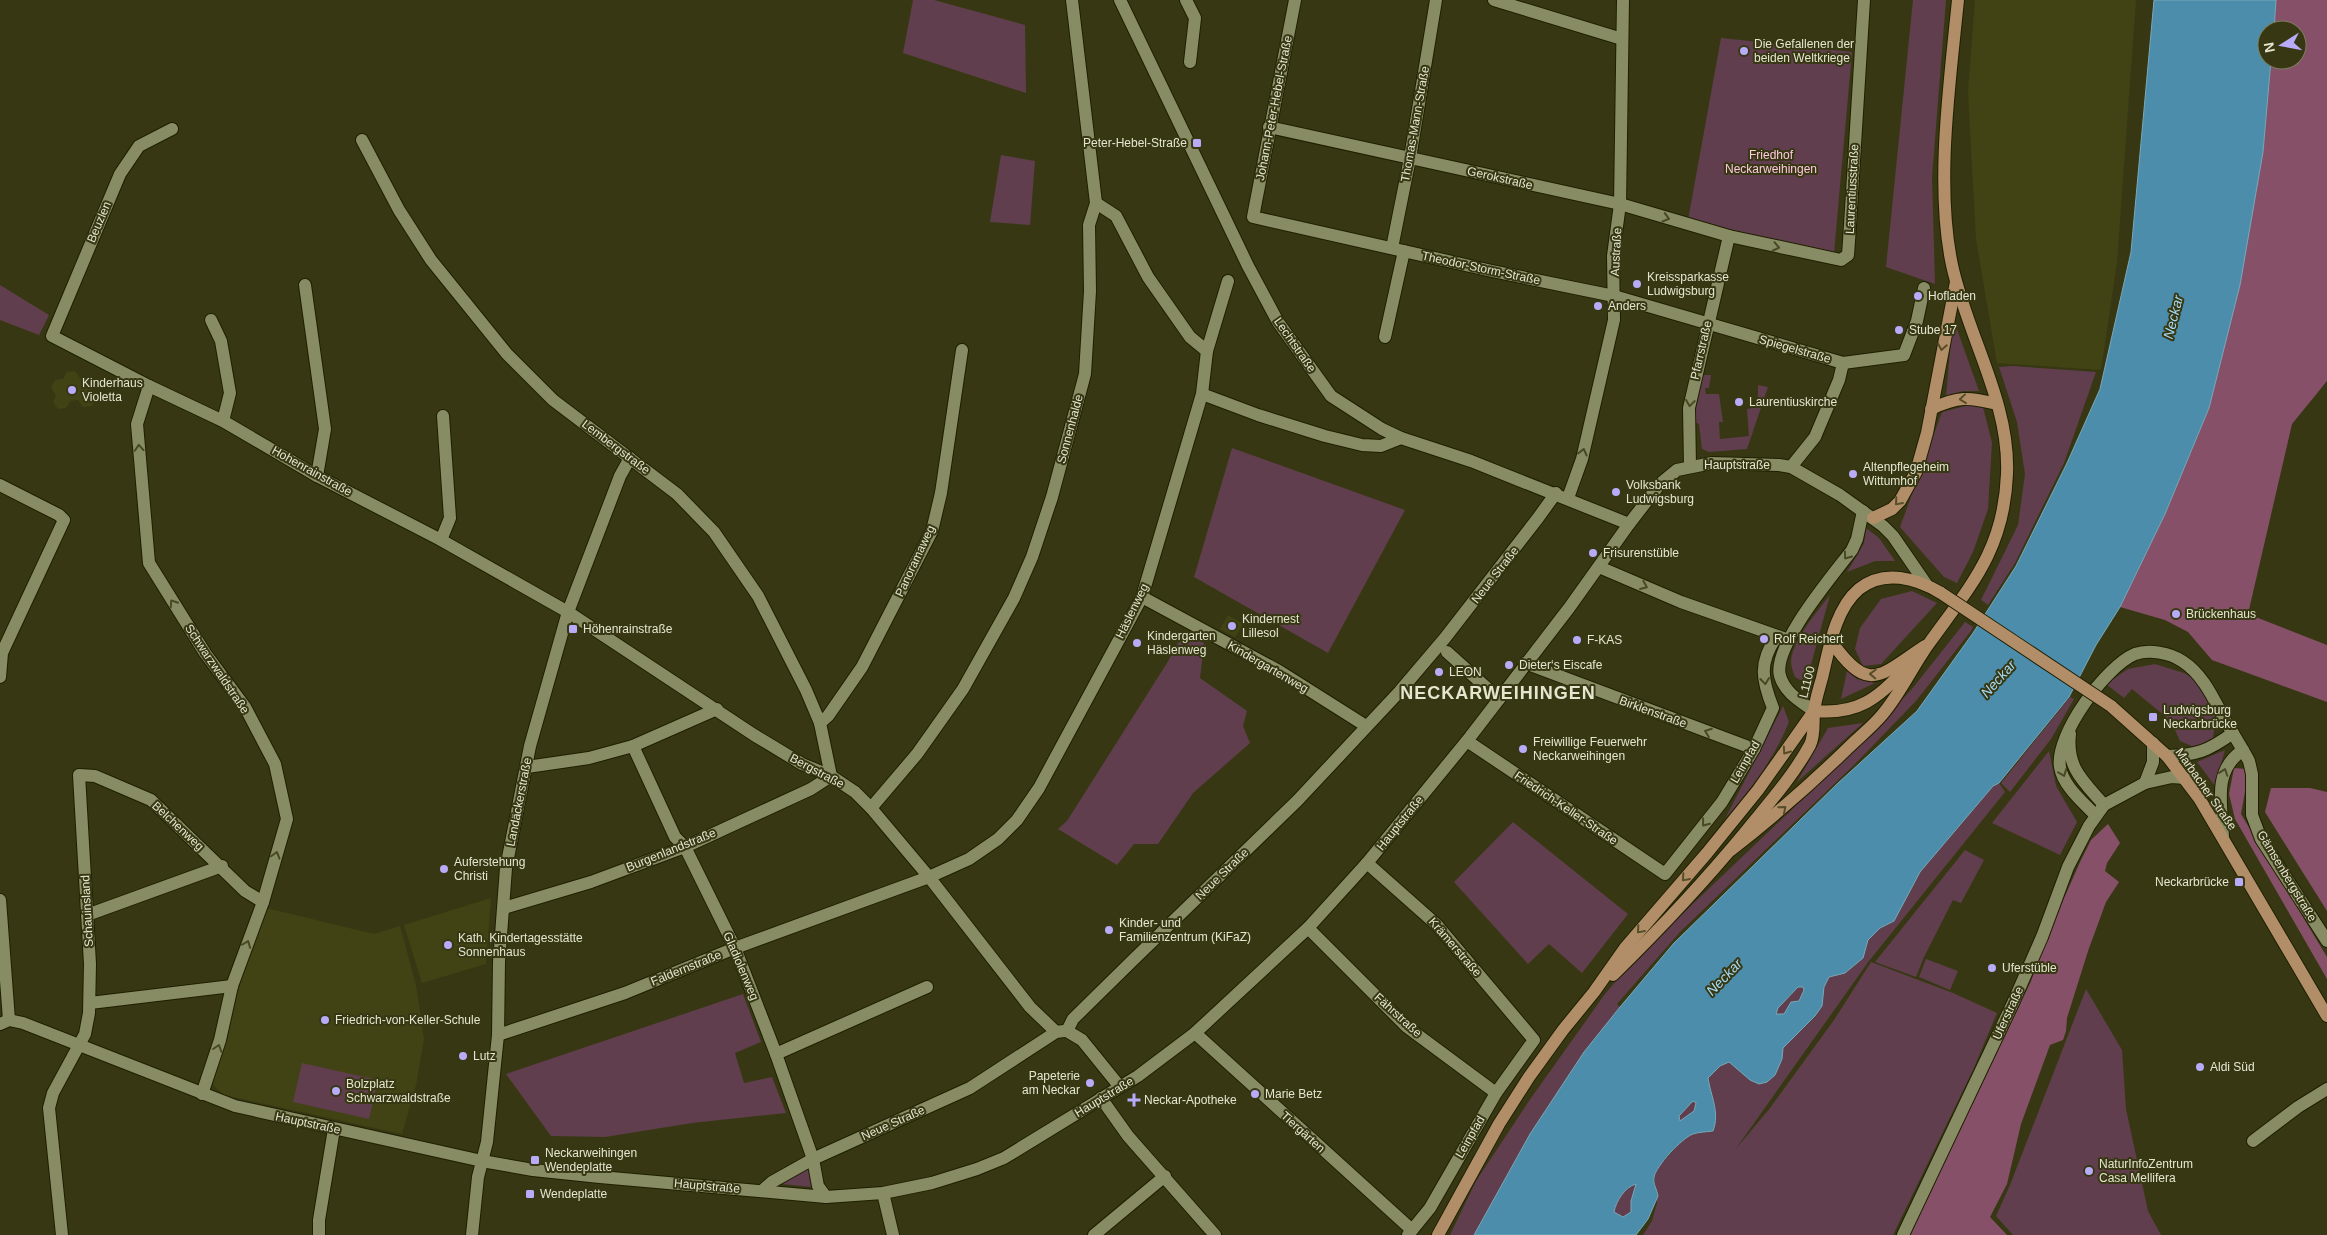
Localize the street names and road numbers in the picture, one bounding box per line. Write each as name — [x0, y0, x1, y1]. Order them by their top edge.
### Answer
street label: Johann-Peter-Hebel-Straße — [1253, 34, 1295, 182]
street label: Thomas-Mann-Straße — [1398, 65, 1432, 183]
street label: Laurentiusstraße — [1843, 143, 1861, 234]
street label: Gerokstraße — [1466, 164, 1534, 192]
street label: Beuzlen — [84, 199, 114, 245]
street label: Austraße — [1608, 227, 1624, 277]
street label: Theodor-Storm-Straße — [1421, 249, 1542, 287]
street label: Lechtstraße — [1271, 315, 1319, 375]
street label: Pfarrstraße — [1687, 319, 1715, 381]
street label: Spiegelstraße — [1757, 332, 1833, 366]
street label: Sonnenhalde — [1054, 393, 1086, 465]
street label: Lembergstraße — [579, 417, 653, 477]
street label: Hohenrainstraße — [270, 443, 355, 499]
street label: Hauptstraße — [1704, 458, 1770, 472]
street label: Panoramaweg — [892, 523, 938, 599]
street label: Neue Straße — [1469, 544, 1522, 606]
street label: Häslenweg — [1113, 581, 1151, 641]
street label: Schwarzwaldstraße — [182, 622, 252, 717]
street label: Kindergartenweg — [1225, 638, 1311, 696]
street label: L1100 — [1796, 664, 1818, 699]
street label: Birklenstraße — [1617, 693, 1689, 731]
street label: Leinpfad — [1727, 739, 1763, 785]
street label: Marbacher Straße — [2173, 745, 2240, 833]
street label: Bergstraße — [788, 751, 847, 791]
street label: Landäckerstraße — [504, 756, 535, 848]
street label: Friedrich-Keller-Straße — [1512, 768, 1620, 848]
street label: Hauptstraße — [1374, 793, 1426, 853]
street label: Belchenweg — [149, 799, 207, 853]
street label: Burgenlandstraße — [624, 826, 718, 874]
street label: Gämsenbergstraße — [2254, 828, 2320, 924]
street label: Neue Straße — [1193, 845, 1252, 903]
street label: Schauinsland — [78, 875, 96, 947]
street label: Krämerstraße — [1426, 915, 1485, 980]
street label: Gladiolenweg — [720, 930, 762, 1002]
street label: Faldernstraße — [649, 947, 724, 988]
street label: Uferstraße — [1990, 984, 2026, 1042]
street label: Fährstraße — [1372, 990, 1425, 1040]
street label: Hauptstraße — [1072, 1074, 1136, 1120]
street label: Neue Straße — [859, 1103, 927, 1143]
street label: Hauptstraße — [274, 1109, 342, 1137]
street label: Tiergärten — [1278, 1109, 1328, 1155]
street label: Leinpfad — [1452, 1114, 1488, 1160]
street label: Hauptstraße — [673, 1176, 741, 1196]

